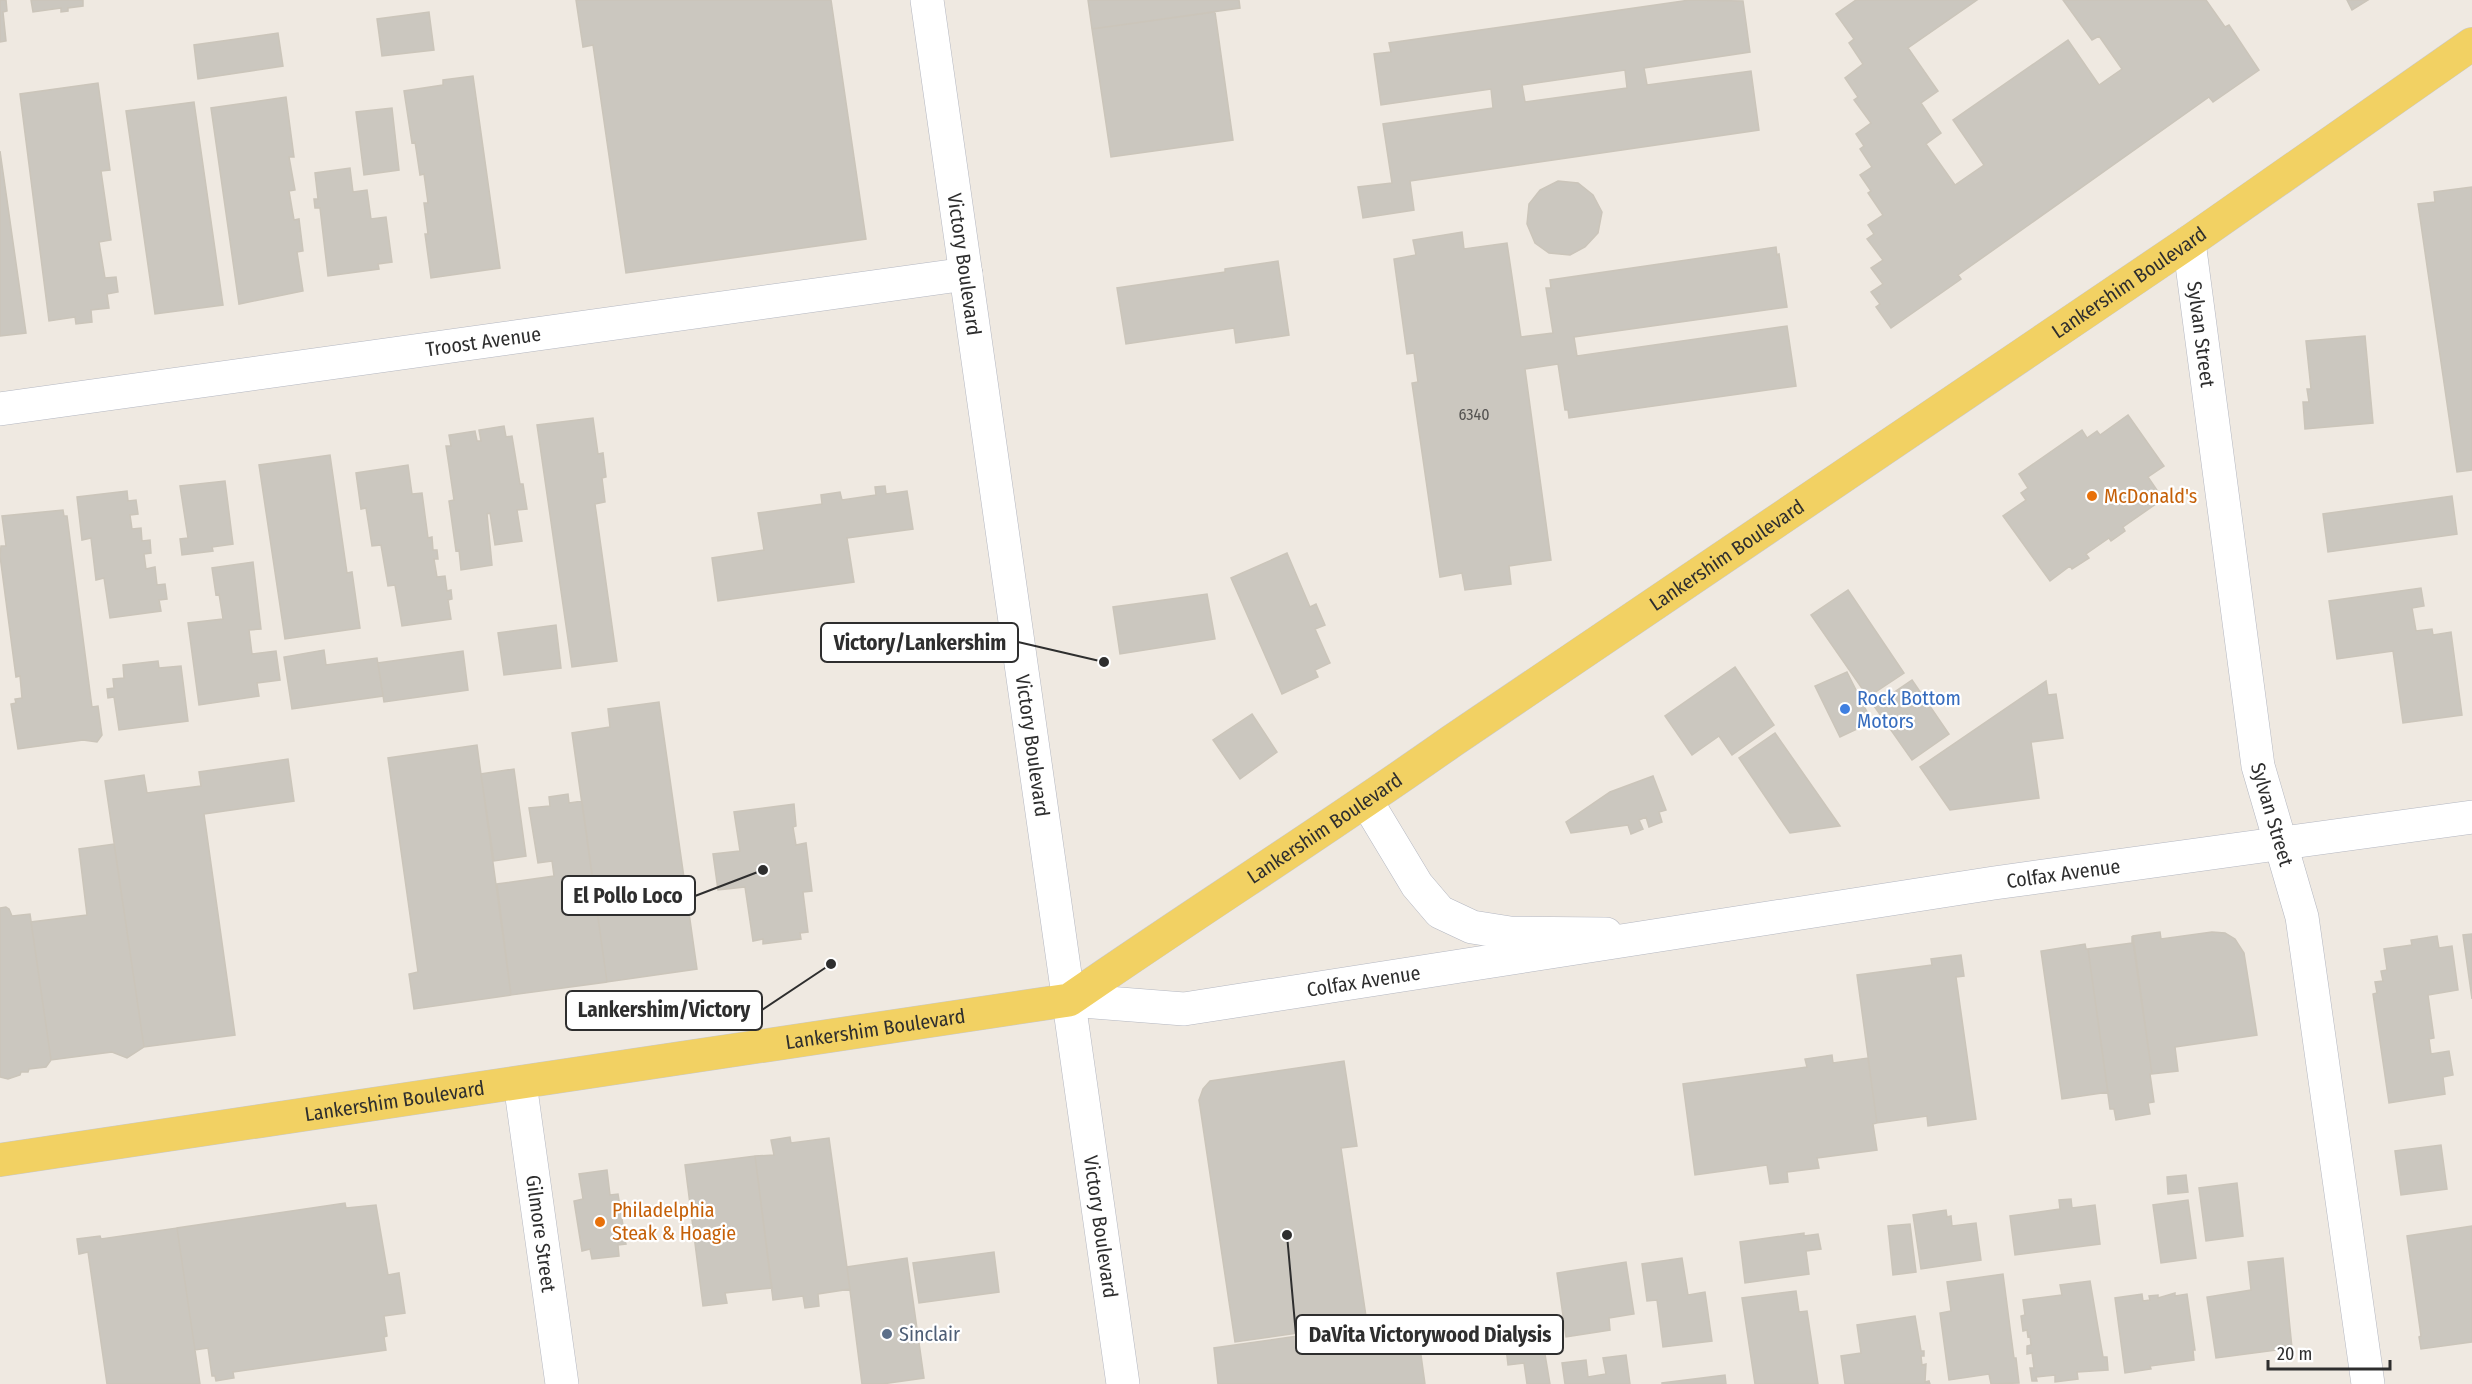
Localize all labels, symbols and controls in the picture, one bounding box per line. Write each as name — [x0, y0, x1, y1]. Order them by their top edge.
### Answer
street label: Victory Boulevard — [942, 192, 986, 337]
street label: Lankershim Boulevard — [2047, 222, 2211, 343]
street label: Sylvan Street — [2182, 280, 2220, 389]
street label: Troost Avenue — [424, 322, 542, 361]
house number: 6340 — [1458, 405, 1490, 424]
place label: McDonald's — [2104, 484, 2197, 508]
marker: McDonald's — [2085, 489, 2099, 503]
street label: Lankershim Boulevard — [1645, 494, 1809, 616]
callout: Victory/Lankershim — [821, 623, 1018, 662]
text: Victory/Lankershim — [833, 630, 1006, 656]
street label: Victory Boulevard — [1011, 673, 1055, 818]
place label: Rock Bottom Motors — [1857, 686, 1961, 733]
marker: Rock Bottom Motors — [1838, 702, 1852, 716]
street label: Sylvan Street — [2246, 760, 2299, 869]
street label: Lankershim Boulevard — [1243, 767, 1407, 889]
street label: Colfax Avenue — [2005, 854, 2122, 893]
callout: El Pollo Loco — [562, 876, 695, 915]
text: El Pollo Loco — [573, 883, 683, 909]
street label: Colfax Avenue — [1305, 960, 1422, 1002]
callout: Lankershim/Victory — [566, 991, 762, 1030]
text: Lankershim/Victory — [578, 997, 751, 1023]
street label: Lankershim Boulevard — [784, 1004, 967, 1054]
street label: Lankershim Boulevard — [303, 1076, 486, 1126]
street label: Victory Boulevard — [1079, 1154, 1123, 1300]
street label: Gilmore Street — [521, 1173, 561, 1294]
place label: Philadelphia Steak & Hoagie — [612, 1198, 736, 1245]
marker: Philadelphia Steak & Hoagie — [593, 1215, 607, 1229]
callout: DaVita Victorywood Dialysis — [1296, 1315, 1563, 1354]
place label: Sinclair — [899, 1322, 960, 1346]
text: DaVita Victorywood Dialysis — [1309, 1322, 1551, 1348]
marker: Sinclair — [880, 1327, 894, 1341]
scale bar — [2268, 1333, 2390, 1371]
text: 20 m — [2277, 1343, 2312, 1365]

